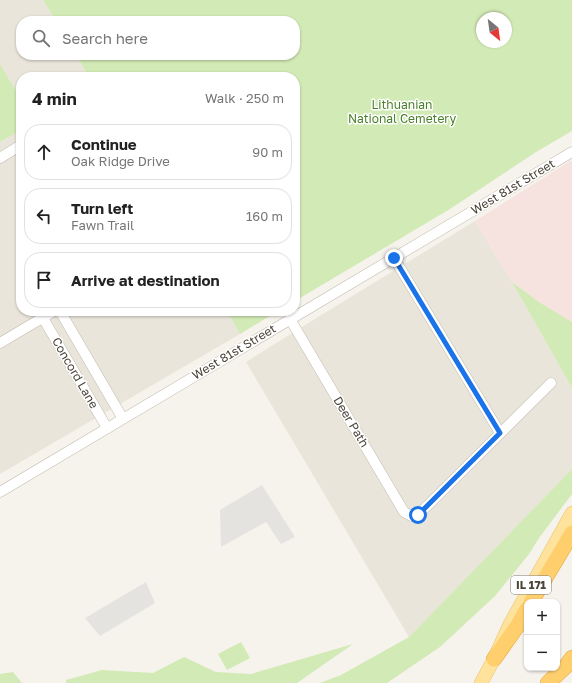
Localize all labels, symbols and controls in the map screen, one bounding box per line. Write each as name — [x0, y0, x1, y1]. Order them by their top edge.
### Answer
north arrow — [476, 12, 512, 48]
search box — [16, 16, 300, 60]
icon: search — [30, 27, 52, 49]
text: Search here — [62, 29, 148, 47]
text: 4 min — [32, 88, 77, 109]
text: Walk · 250 m — [205, 90, 284, 106]
park label: Lithuanian National Cemetery — [348, 97, 456, 126]
text: Continue — [71, 135, 137, 153]
icon: ahead — [33, 141, 55, 163]
text: 90 m — [252, 144, 283, 160]
text: Oak Ridge Drive — [71, 153, 170, 169]
street label: West 81st Street — [468, 156, 557, 217]
text: Turn left — [71, 199, 133, 217]
icon: left — [33, 205, 55, 227]
text: 160 m — [246, 208, 283, 224]
text: Fawn Trail — [71, 217, 134, 233]
route end — [385, 249, 403, 267]
icon: arrive — [33, 269, 55, 291]
text: Arrive at destination — [71, 271, 220, 289]
street label: West 81st Street — [189, 321, 278, 382]
street label: Concord Lane — [49, 335, 102, 411]
street label: Deer Path — [330, 394, 372, 450]
route start — [409, 506, 427, 524]
road number: IL 171 — [511, 576, 551, 594]
map controls — [524, 599, 560, 671]
button: + — [524, 599, 560, 635]
button: − — [524, 635, 560, 671]

